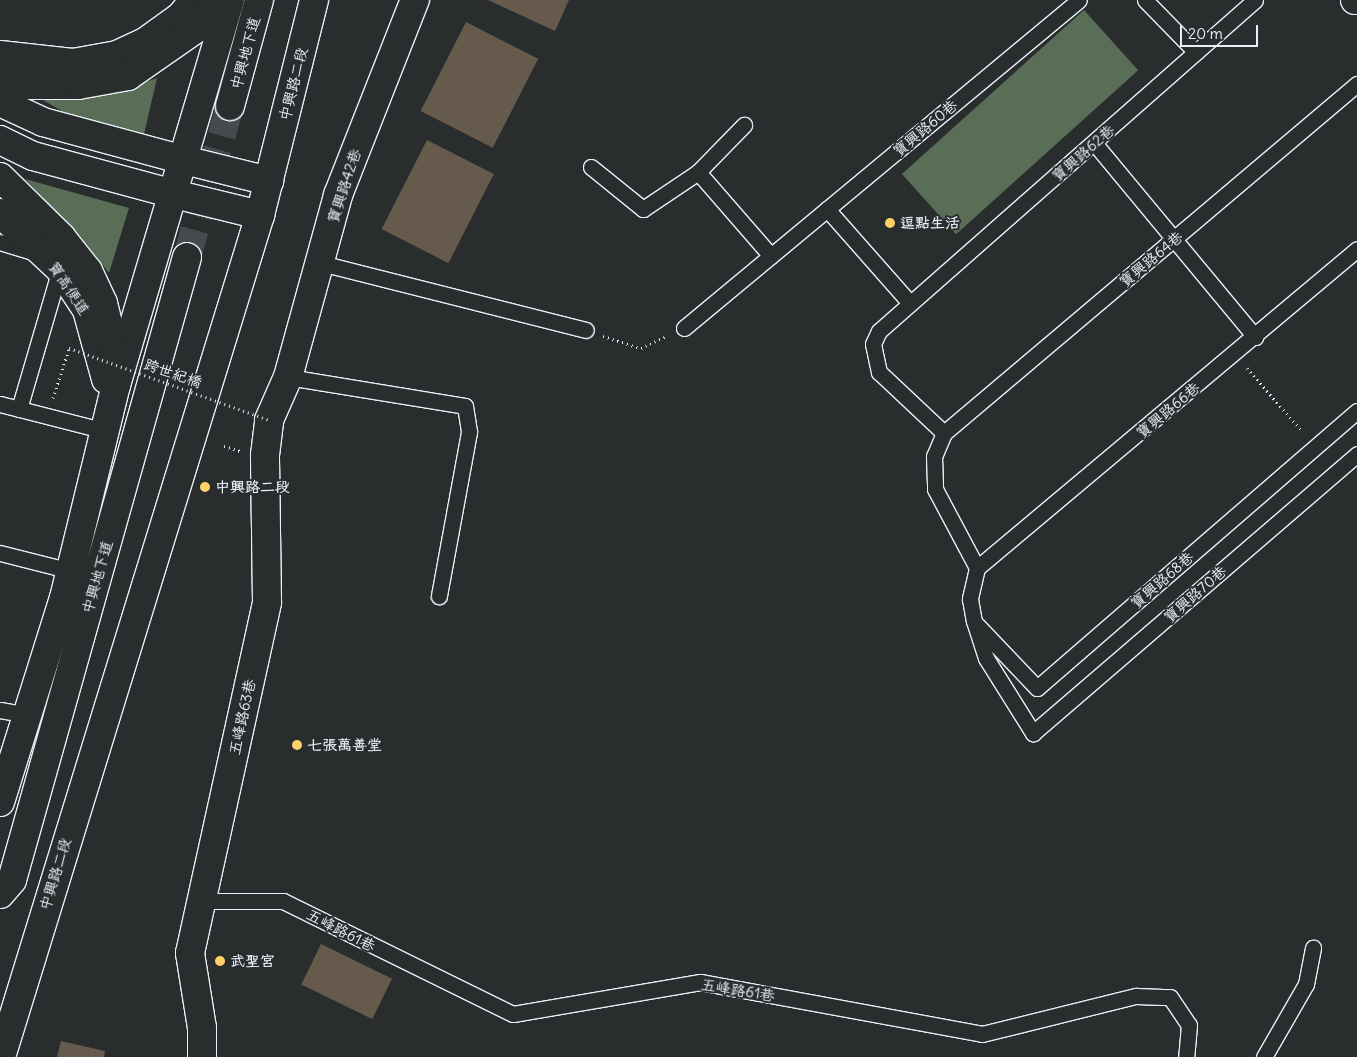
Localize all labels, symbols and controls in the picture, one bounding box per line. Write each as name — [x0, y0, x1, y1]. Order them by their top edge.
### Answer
street label: 中興地下道 — [227, 14, 263, 92]
scale bar — [1182, 15, 1260, 47]
text: 20 m — [1188, 24, 1223, 43]
street label: 中興路二段 — [275, 45, 311, 123]
street label: 寶興路60巷 — [889, 96, 961, 160]
street label: 寶興路62巷 — [1048, 121, 1118, 185]
street label: 寶興路42巷 — [324, 147, 364, 225]
place label: 逗點生活 — [900, 214, 960, 232]
marker: 逗點生活 — [884, 217, 896, 229]
street label: 寶興路64巷 — [1116, 227, 1186, 291]
street label: 寶高便道 — [45, 258, 93, 318]
street label: 跨世紀橋 — [142, 355, 204, 391]
street label: 寶興路66巷 — [1133, 378, 1203, 442]
place label: 中興路二段 — [215, 478, 290, 496]
marker: 中興路二段 — [199, 481, 211, 493]
street label: 中興地下道 — [78, 538, 116, 616]
street label: 寶興路68巷 — [1127, 548, 1197, 612]
street label: 寶興路70巷 — [1160, 562, 1230, 626]
street label: 五峰路63巷 — [225, 677, 259, 757]
place label: 七張萬善堂 — [307, 736, 382, 754]
marker: 七張萬善堂 — [291, 739, 303, 751]
street label: 中興路二段 — [35, 836, 75, 912]
street label: 五峰路61巷 — [304, 905, 378, 955]
place label: 武聖宮 — [230, 952, 275, 970]
marker: 武聖宮 — [214, 955, 226, 967]
street label: 五峰路61巷 — [700, 975, 776, 1005]

